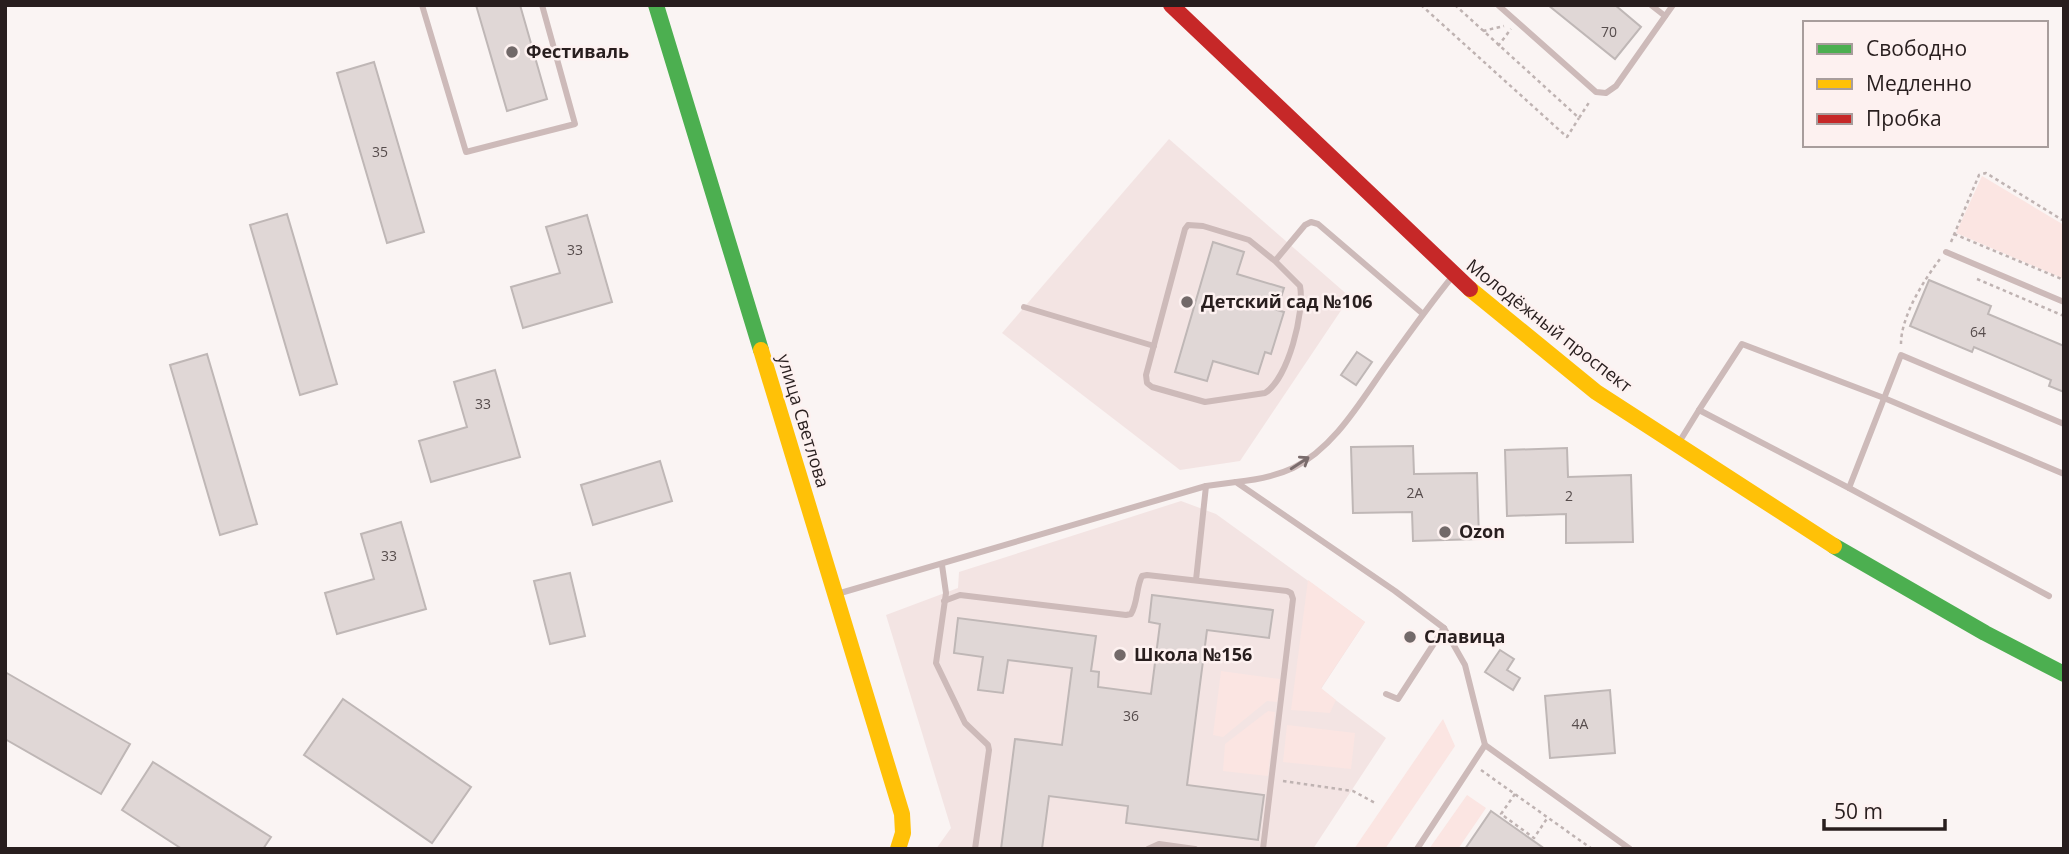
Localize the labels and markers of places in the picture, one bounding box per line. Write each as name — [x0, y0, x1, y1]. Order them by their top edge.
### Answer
place label: Фестиваль — [526, 39, 629, 63]
marker: Фестиваль — [504, 44, 520, 60]
place label: Детский сад №106 — [1201, 289, 1372, 313]
marker: Детский сад №106 — [1179, 294, 1195, 310]
place label: Ozon — [1459, 519, 1505, 543]
marker: Ozon — [1437, 524, 1453, 540]
place label: Славица — [1424, 624, 1506, 648]
marker: Славица — [1402, 629, 1418, 645]
place label: Школа №156 — [1134, 642, 1252, 666]
marker: Школа №156 — [1112, 647, 1128, 663]

